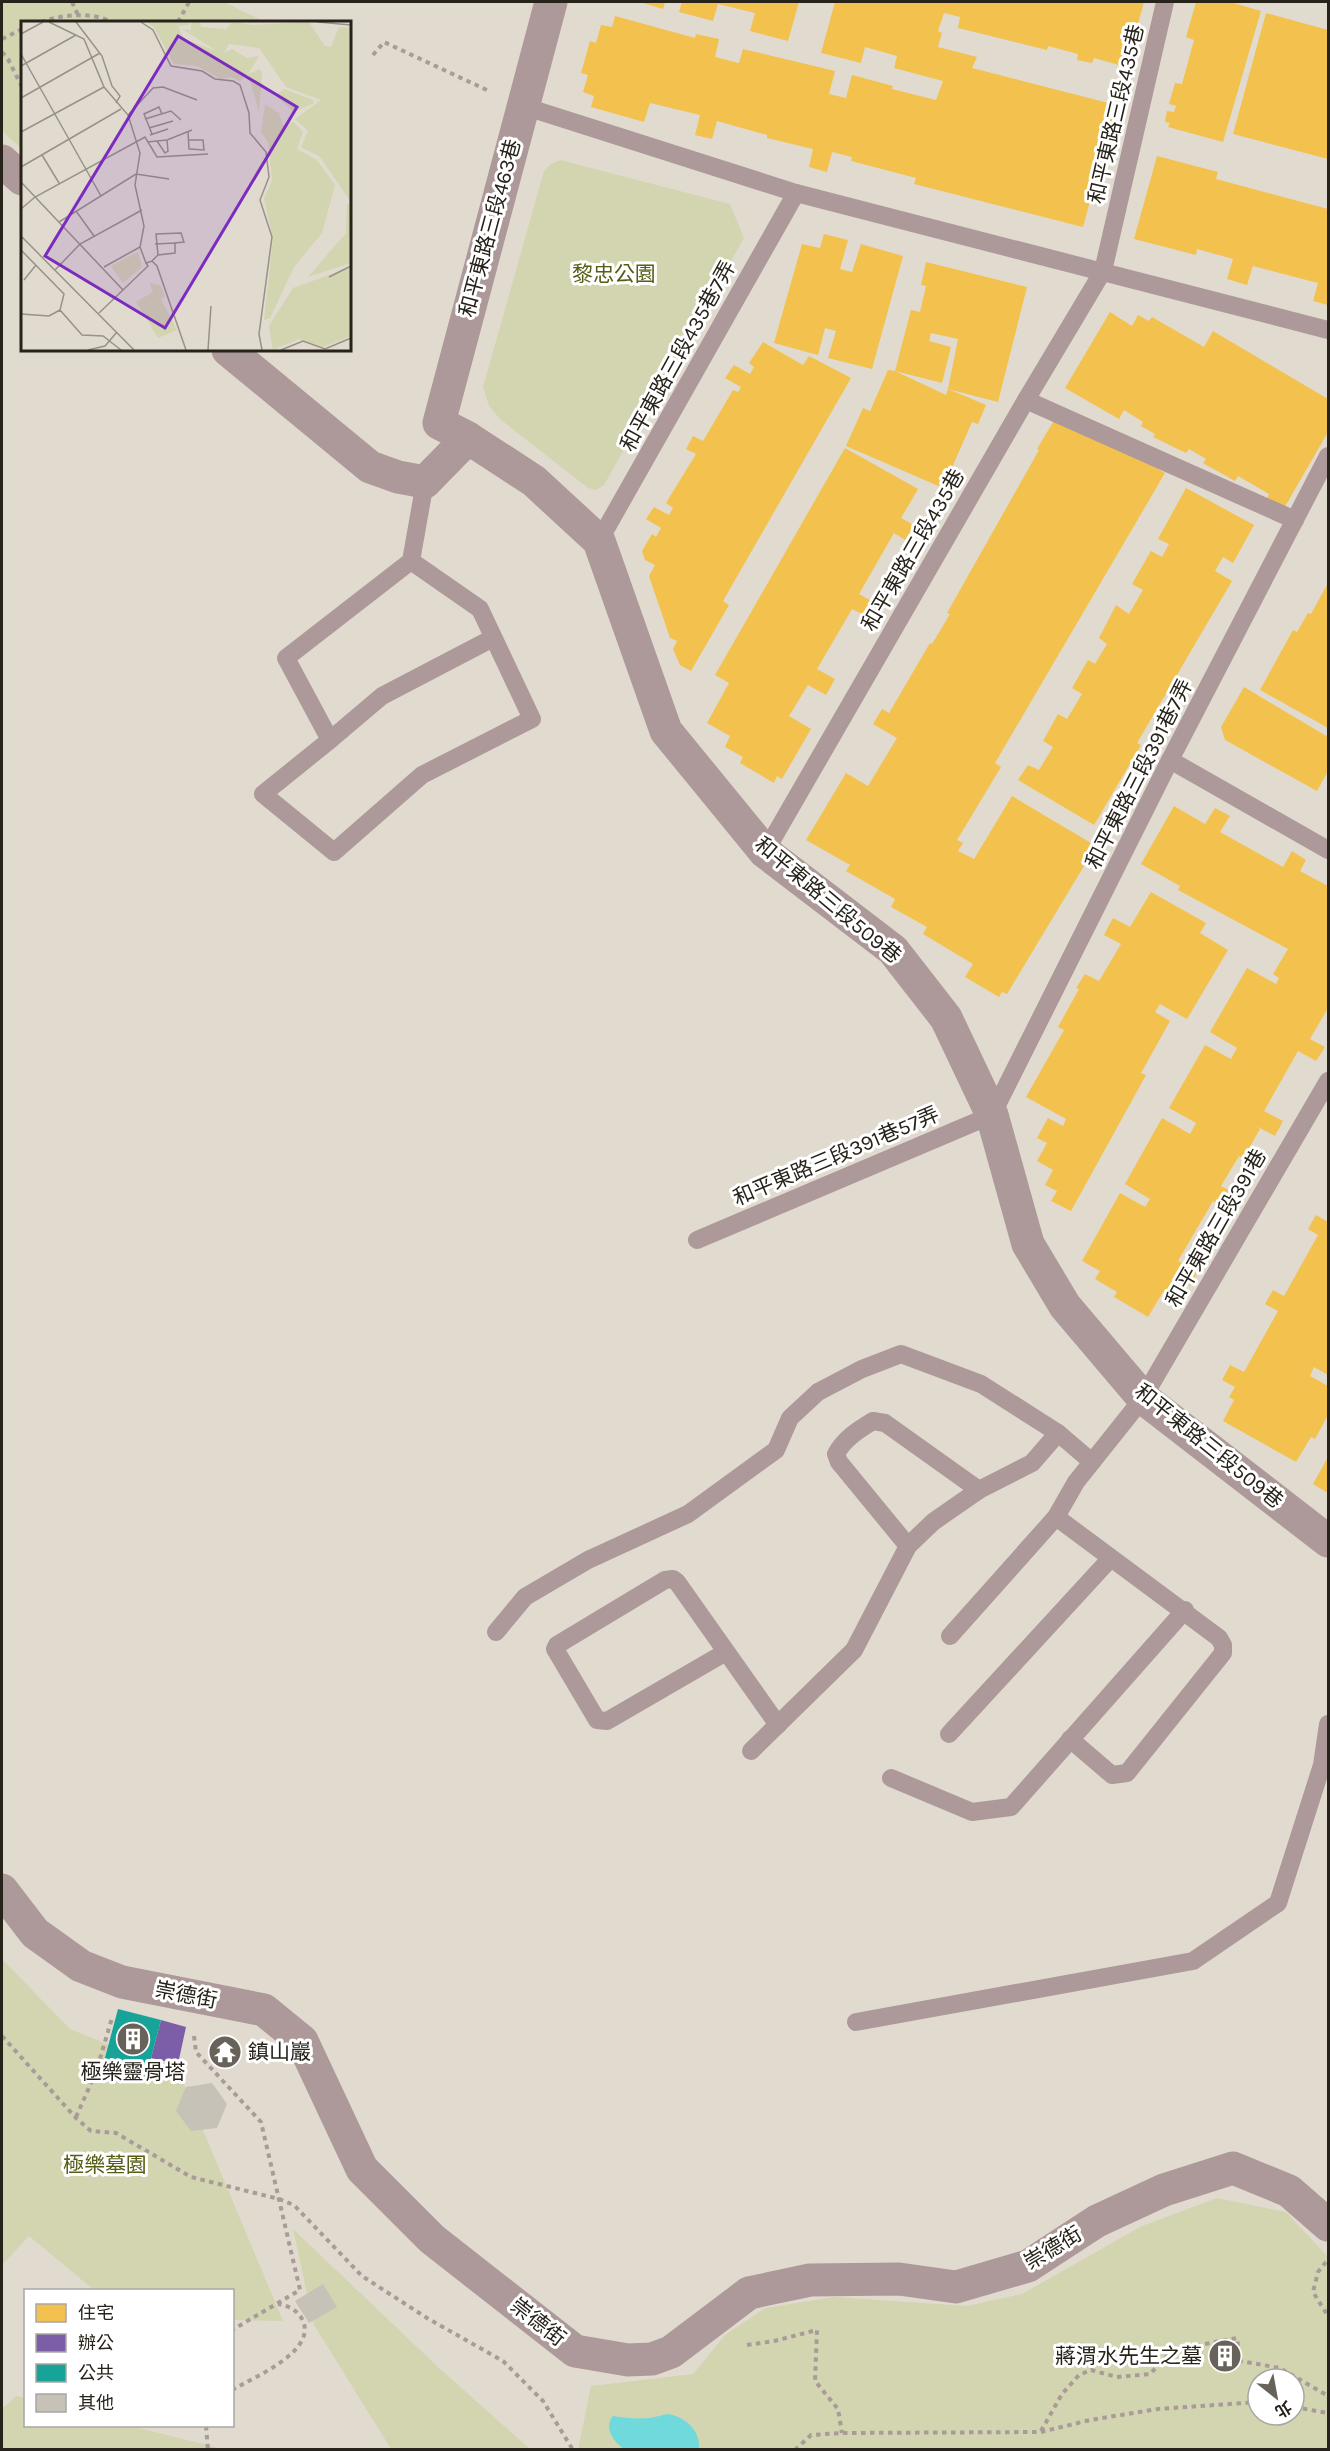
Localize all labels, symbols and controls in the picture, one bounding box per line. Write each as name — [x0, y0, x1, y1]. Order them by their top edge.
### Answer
inset map — [21, 21, 351, 351]
street label: 和平東路三段435巷 — [1084, 22, 1148, 206]
street label: 和平東路三段463巷 — [455, 136, 525, 320]
street label: 和平東路三段435巷7弄 — [616, 257, 740, 455]
park label: 黎忠公園 — [572, 262, 656, 286]
street label: 和平東路三段435巷 — [857, 465, 969, 635]
street label: 和平東路三段391巷7弄 — [1081, 675, 1197, 873]
street label: 和平東路三段509巷 — [750, 832, 906, 968]
street label: 和平東路三段391巷57弄 — [729, 1102, 943, 1210]
street label: 和平東路三段391巷 — [1161, 1145, 1271, 1311]
street label: 和平東路三段509巷 — [1130, 1379, 1288, 1513]
street label: 崇德街 — [153, 1977, 219, 2013]
building icon: 極樂靈骨塔 — [115, 2021, 151, 2057]
temple icon: 鎮山巖 — [207, 2034, 243, 2070]
place label: 鎮山巖 — [248, 2040, 311, 2064]
place label: 極樂靈骨塔 — [81, 2060, 186, 2084]
park label: 極樂墓園 — [63, 2153, 147, 2177]
street label: 崇德街 — [1020, 2221, 1086, 2275]
legend — [24, 2289, 234, 2427]
street label: 崇德街 — [506, 2293, 570, 2351]
text: 住宅 — [78, 2302, 114, 2324]
text: 辦公 — [78, 2332, 114, 2354]
building icon: 蔣渭水先生之墓 — [1207, 2338, 1243, 2374]
place label: 蔣渭水先生之墓 — [1055, 2344, 1202, 2368]
text: 公共 — [78, 2362, 114, 2384]
north arrow — [1246, 2367, 1306, 2427]
text: 其他 — [78, 2392, 114, 2414]
text: 北 — [1272, 2397, 1295, 2422]

